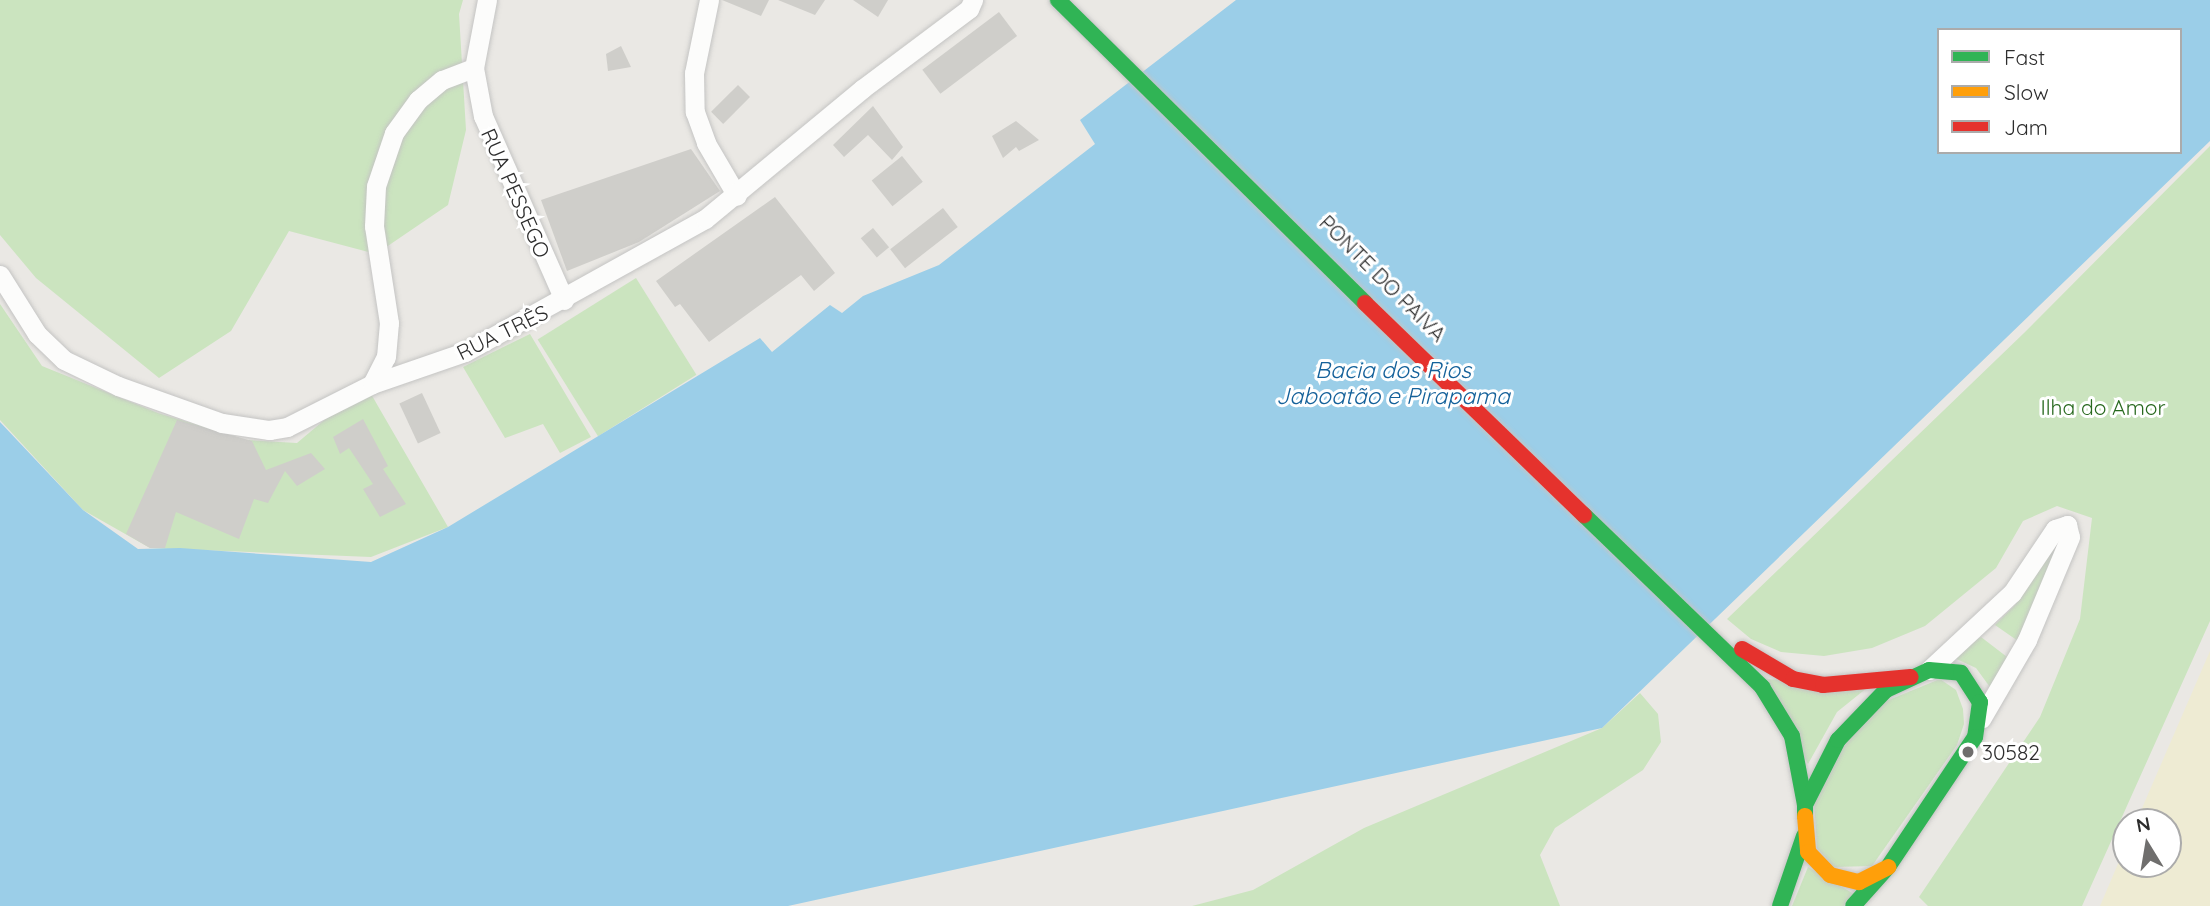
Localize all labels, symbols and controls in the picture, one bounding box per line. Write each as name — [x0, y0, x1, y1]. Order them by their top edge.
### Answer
legend — [1937, 28, 2182, 154]
text: Fast — [2004, 44, 2045, 70]
text: Slow — [2004, 79, 2049, 105]
text: Jam — [2004, 114, 2048, 140]
street label: RUA PESSEGO — [476, 125, 556, 261]
street label: PONTE DO PAIVA — [1315, 210, 1451, 346]
street label: RUA TRÊS — [452, 299, 552, 365]
water label: Bacia dos Rios Jaboatão e Pirapama — [1276, 356, 1510, 410]
park label: Ilha do Amor — [2040, 394, 2166, 420]
place label: 30582 — [1982, 739, 2040, 765]
marker: 30582 — [1960, 744, 1976, 760]
north arrow — [2112, 808, 2182, 878]
text: N — [2134, 811, 2153, 837]

